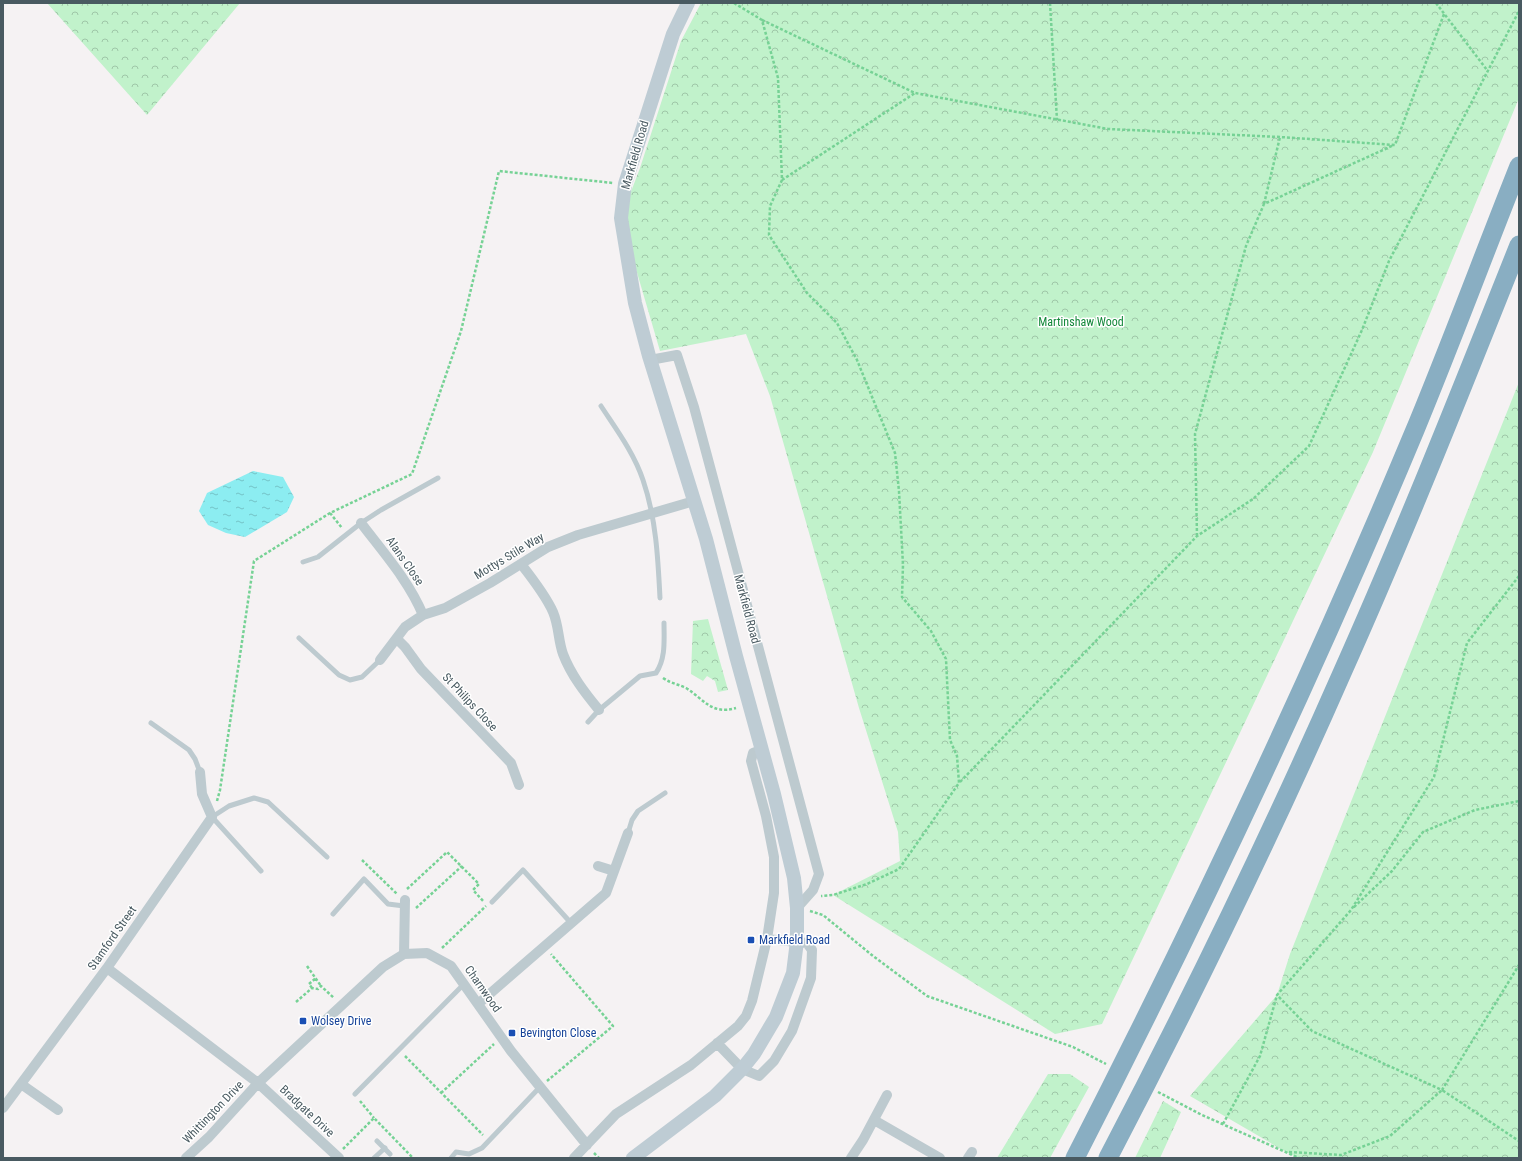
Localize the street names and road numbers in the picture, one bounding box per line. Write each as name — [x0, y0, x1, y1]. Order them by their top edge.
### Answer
street label: Markfield Road — [618, 119, 652, 191]
street label: Mottys Stile Way — [472, 530, 546, 582]
street label: Alans Close — [383, 534, 427, 588]
street label: Markfield Road — [731, 573, 763, 645]
street label: St Philips Close — [440, 670, 501, 734]
street label: Stamford Street — [85, 903, 139, 973]
street label: Charnwood — [462, 963, 504, 1015]
street label: Whittington Drive — [180, 1078, 247, 1146]
street label: Bradgate Drive — [277, 1082, 337, 1140]

